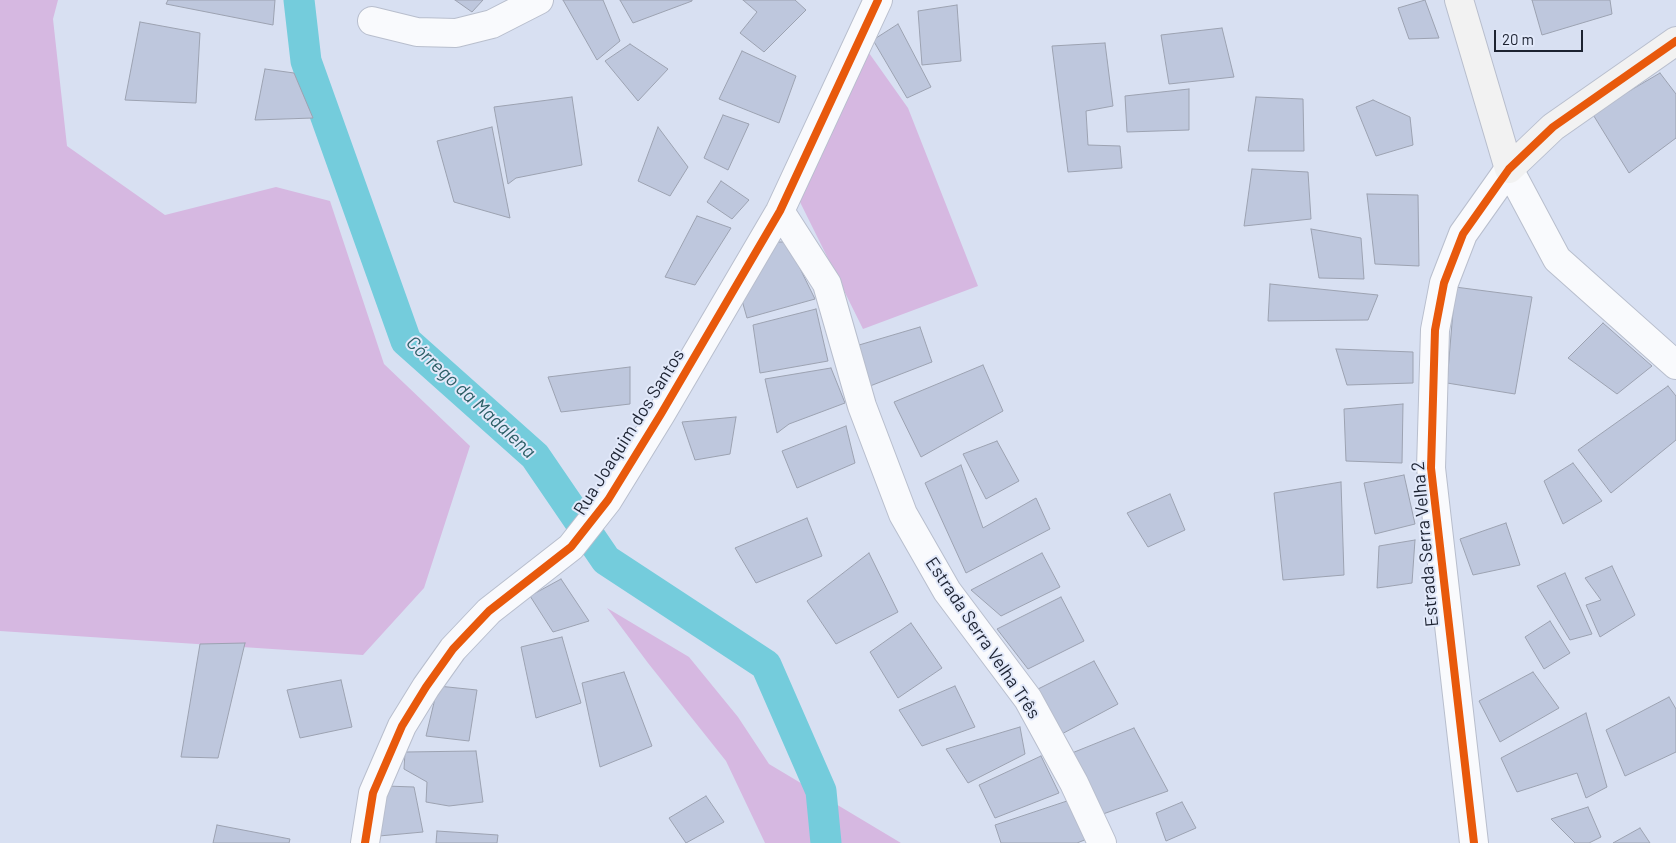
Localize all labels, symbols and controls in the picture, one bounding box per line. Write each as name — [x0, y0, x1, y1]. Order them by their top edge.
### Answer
scale bar — [1496, 20, 1585, 52]
text: 20 m — [1502, 30, 1534, 48]
water label: Córrego da Madalena — [401, 331, 541, 463]
street label: Rua Joaquim dos Santos — [569, 345, 689, 519]
street label: Estrada Serra Velha 2 — [1407, 460, 1443, 628]
street label: Estrada Serra Velha Três — [921, 553, 1045, 723]

